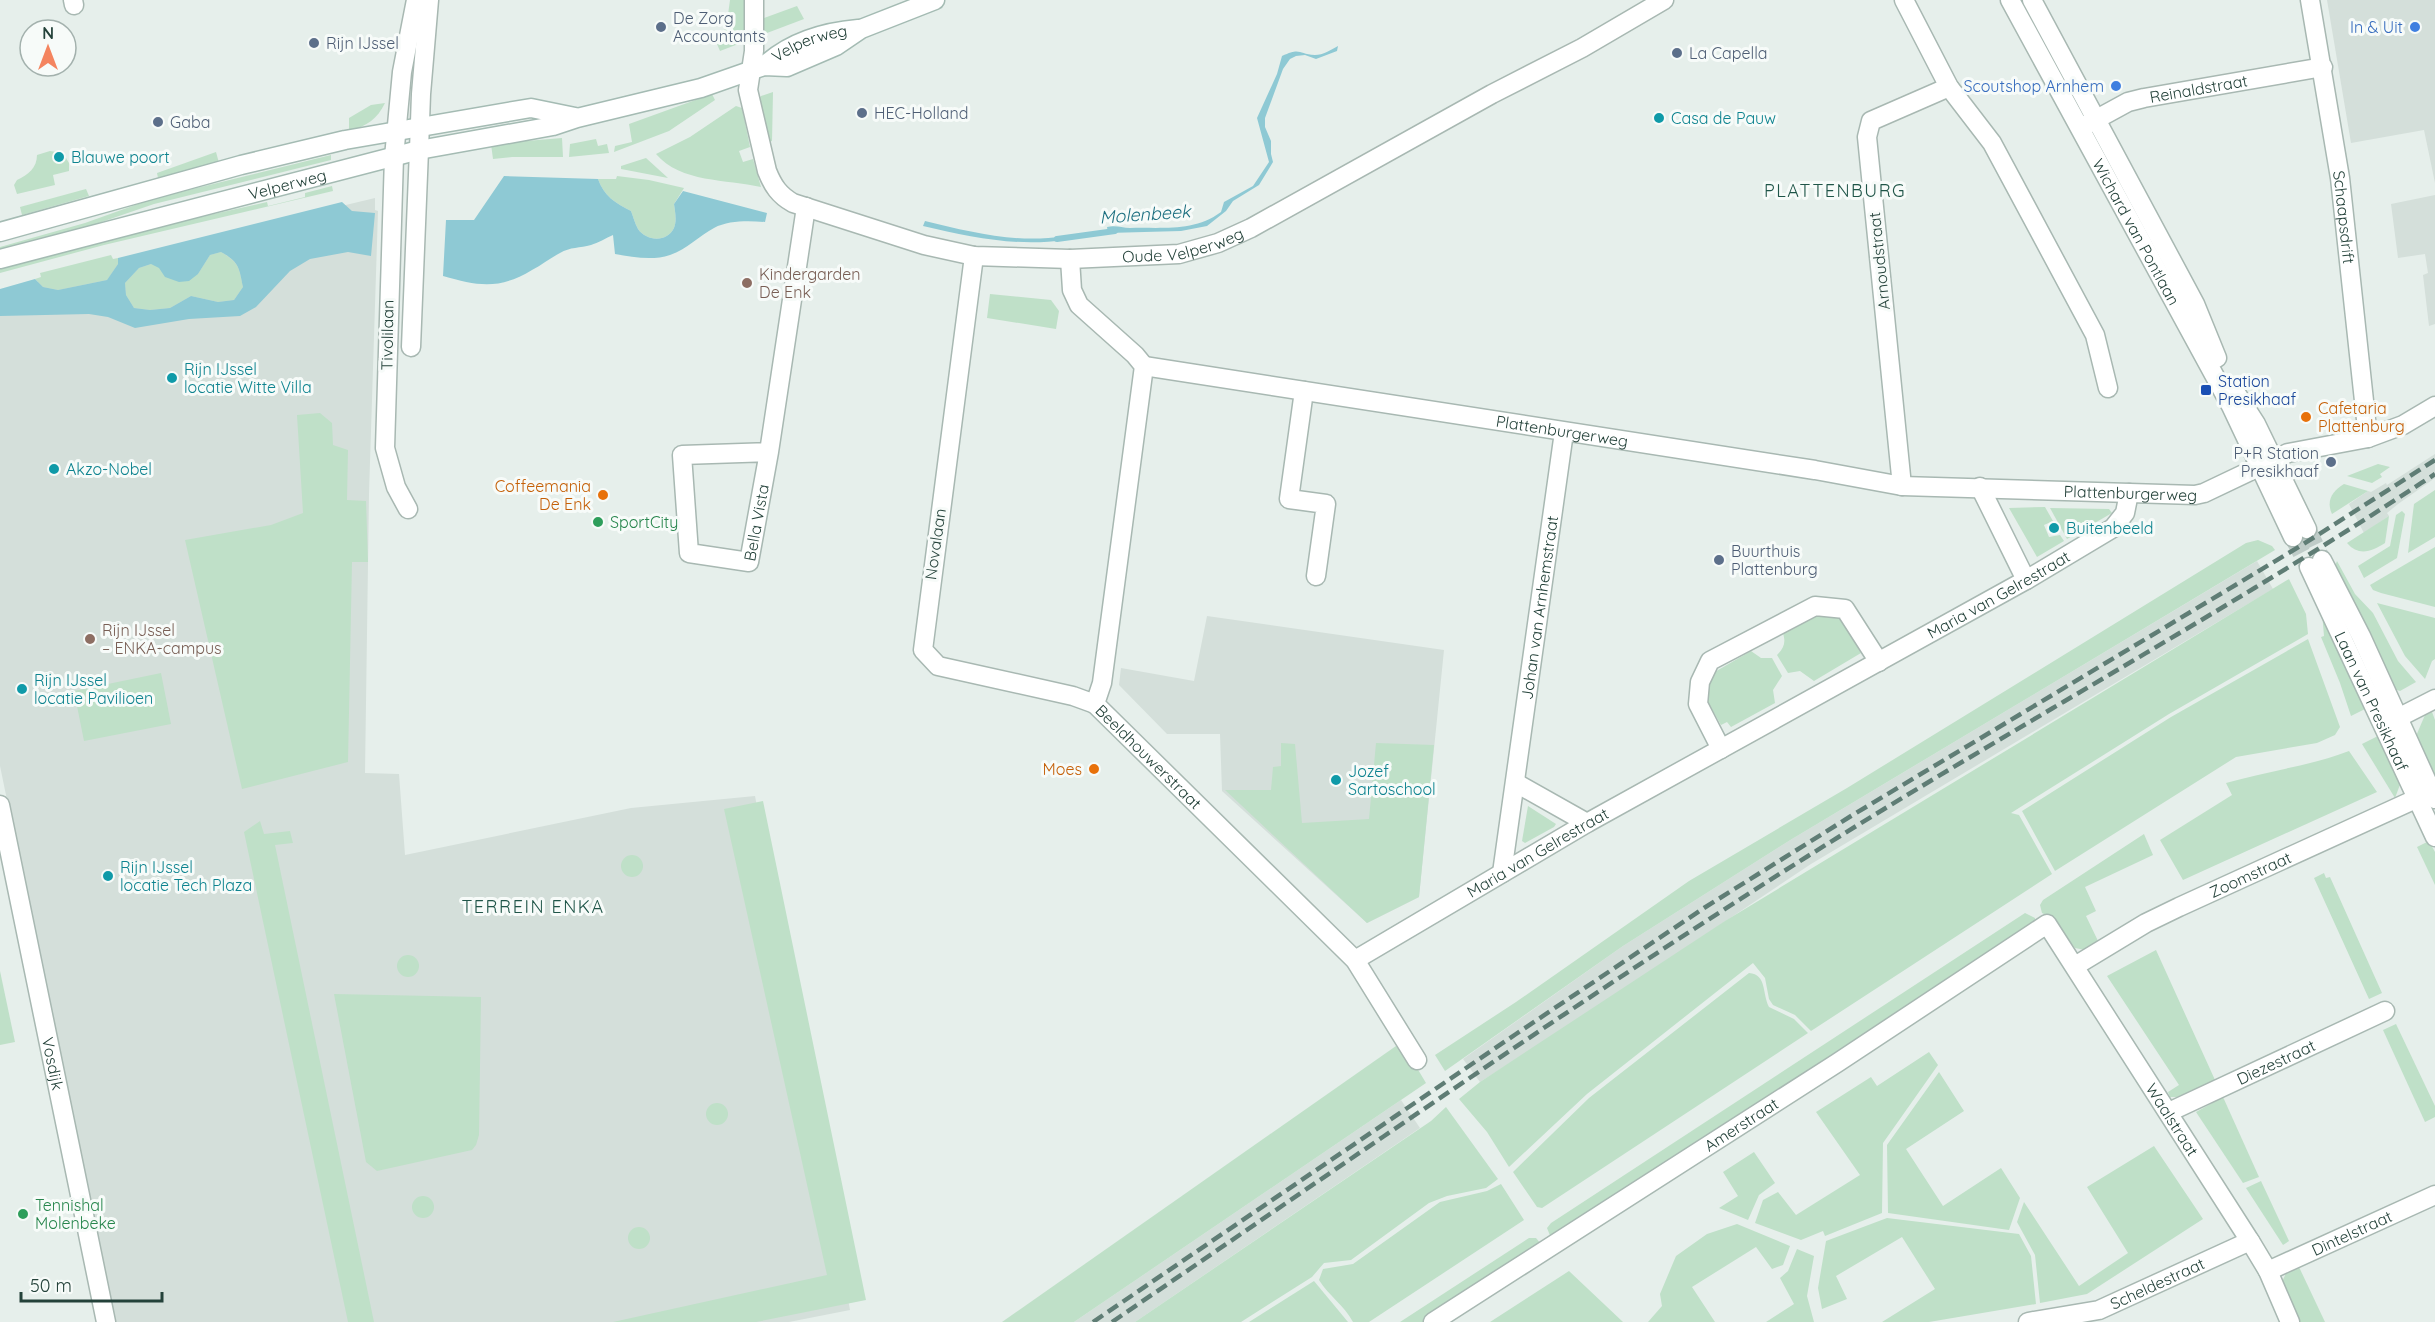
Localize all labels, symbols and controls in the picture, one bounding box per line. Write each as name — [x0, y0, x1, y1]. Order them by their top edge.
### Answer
place label: De Zorg Accountants — [673, 8, 766, 46]
place label: In & Uit — [2350, 17, 2403, 37]
north arrow — [18, 18, 78, 78]
marker: De Zorg Accountants — [654, 20, 668, 34]
street label: Velperweg — [768, 20, 849, 66]
marker: In & Uit — [2408, 20, 2422, 34]
text: N — [42, 23, 54, 43]
place label: Rijn IJssel — [326, 33, 399, 53]
marker: Rijn IJssel — [307, 36, 321, 50]
place label: La Capella — [1689, 43, 1768, 63]
marker: La Capella — [1670, 46, 1684, 60]
street label: Reinaldstraat — [2148, 70, 2249, 107]
place label: Scoutshop Arnhem — [1963, 76, 2104, 96]
marker: Scoutshop Arnhem — [2109, 79, 2123, 93]
place label: HEC-Holland — [874, 103, 968, 123]
marker: HEC-Holland — [855, 106, 869, 120]
place label: Casa de Pauw — [1671, 108, 1776, 128]
marker: Casa de Pauw — [1652, 111, 1666, 125]
place label: Gaba — [170, 112, 210, 132]
marker: Gaba — [151, 115, 165, 129]
place label: Blauwe poort — [71, 147, 170, 167]
marker: Blauwe poort — [52, 150, 66, 164]
street label: Wichard van Pontlaan — [2088, 155, 2184, 309]
street label: Velperweg — [246, 165, 329, 204]
street label: Schaapsdrift — [2329, 169, 2359, 265]
district label: PLATTENBURG — [1764, 179, 1906, 202]
water label: Molenbeek — [1099, 199, 1193, 229]
street label: Arnoudstraat — [1864, 211, 1894, 311]
street label: Oude Velperweg — [1122, 223, 1247, 267]
place label: Kindergarden De Enk — [759, 264, 861, 302]
marker: Kindergarden De Enk — [740, 276, 754, 290]
street label: Tivolilaan — [376, 299, 398, 371]
place label: Rijn IJssel locatie Witte Villa — [184, 359, 312, 397]
marker: Rijn IJssel locatie Witte Villa — [165, 371, 179, 385]
place label: Station Presikhaaf — [2218, 371, 2296, 409]
marker: Station Presikhaaf — [2199, 383, 2213, 397]
place label: Cafetaria Plattenburg — [2318, 398, 2405, 436]
marker: Cafetaria Plattenburg — [2299, 410, 2313, 424]
street label: Plattenburgerweg — [1495, 411, 1629, 451]
place label: P+R Station Presikhaaf — [2234, 443, 2319, 481]
marker: P+R Station Presikhaaf — [2324, 455, 2338, 469]
place label: Akzo-Nobel — [66, 459, 152, 479]
marker: Akzo-Nobel — [47, 462, 61, 476]
place label: Coffeemania De Enk — [495, 476, 591, 514]
street label: Plattenburgerweg — [2063, 481, 2197, 505]
street label: Bella Vista — [739, 483, 773, 563]
marker: Coffeemania De Enk — [596, 488, 610, 502]
street label: Novalaan — [920, 507, 950, 581]
place label: SportCity — [610, 512, 678, 532]
street label: Johan van Arnhemstraat — [1516, 514, 1562, 701]
marker: SportCity — [591, 515, 605, 529]
place label: Buitenbeeld — [2066, 518, 2154, 538]
marker: Buitenbeeld — [2047, 521, 2061, 535]
place label: Buurthuis Plattenburg — [1731, 541, 1818, 579]
street label: Maria van Gelrestraat — [1923, 546, 2073, 643]
marker: Buurthuis Plattenburg — [1712, 553, 1726, 567]
place label: Rijn IJssel – ENKA-campus — [102, 620, 222, 658]
street label: Laan van Presikhaaf — [2330, 628, 2413, 774]
marker: Rijn IJssel – ENKA-campus — [83, 632, 97, 646]
place label: Rijn IJssel locatie Pavilioen — [34, 670, 153, 708]
marker: Rijn IJssel locatie Pavilioen — [15, 682, 29, 696]
street label: Beeldhouwerstraat — [1091, 700, 1206, 813]
place label: Moes — [1043, 759, 1082, 779]
place label: Jozef Sartoschool — [1348, 761, 1436, 799]
marker: Moes — [1087, 762, 1101, 776]
marker: Jozef Sartoschool — [1329, 773, 1343, 787]
street label: Maria van Gelrestraat — [1463, 803, 1612, 902]
street label: Zoomstraat — [2206, 847, 2294, 902]
place label: Rijn IJssel locatie Tech Plaza — [120, 857, 252, 895]
marker: Rijn IJssel locatie Tech Plaza — [101, 869, 115, 883]
district label: TERREIN ENKA — [461, 895, 605, 918]
street label: Vosdijk — [38, 1035, 68, 1092]
street label: Diezestraat — [2233, 1035, 2318, 1089]
street label: Waalstraat — [2142, 1079, 2203, 1160]
street label: Amerstraat — [1700, 1093, 1782, 1156]
place label: Tennishal Molenbeke — [35, 1195, 116, 1233]
street label: Dintelstraat — [2308, 1206, 2395, 1260]
marker: Tennishal Molenbeke — [16, 1207, 30, 1221]
street label: Scheldestraat — [2107, 1253, 2208, 1314]
scale bar — [21, 1265, 162, 1303]
text: 50 m — [30, 1274, 72, 1297]

